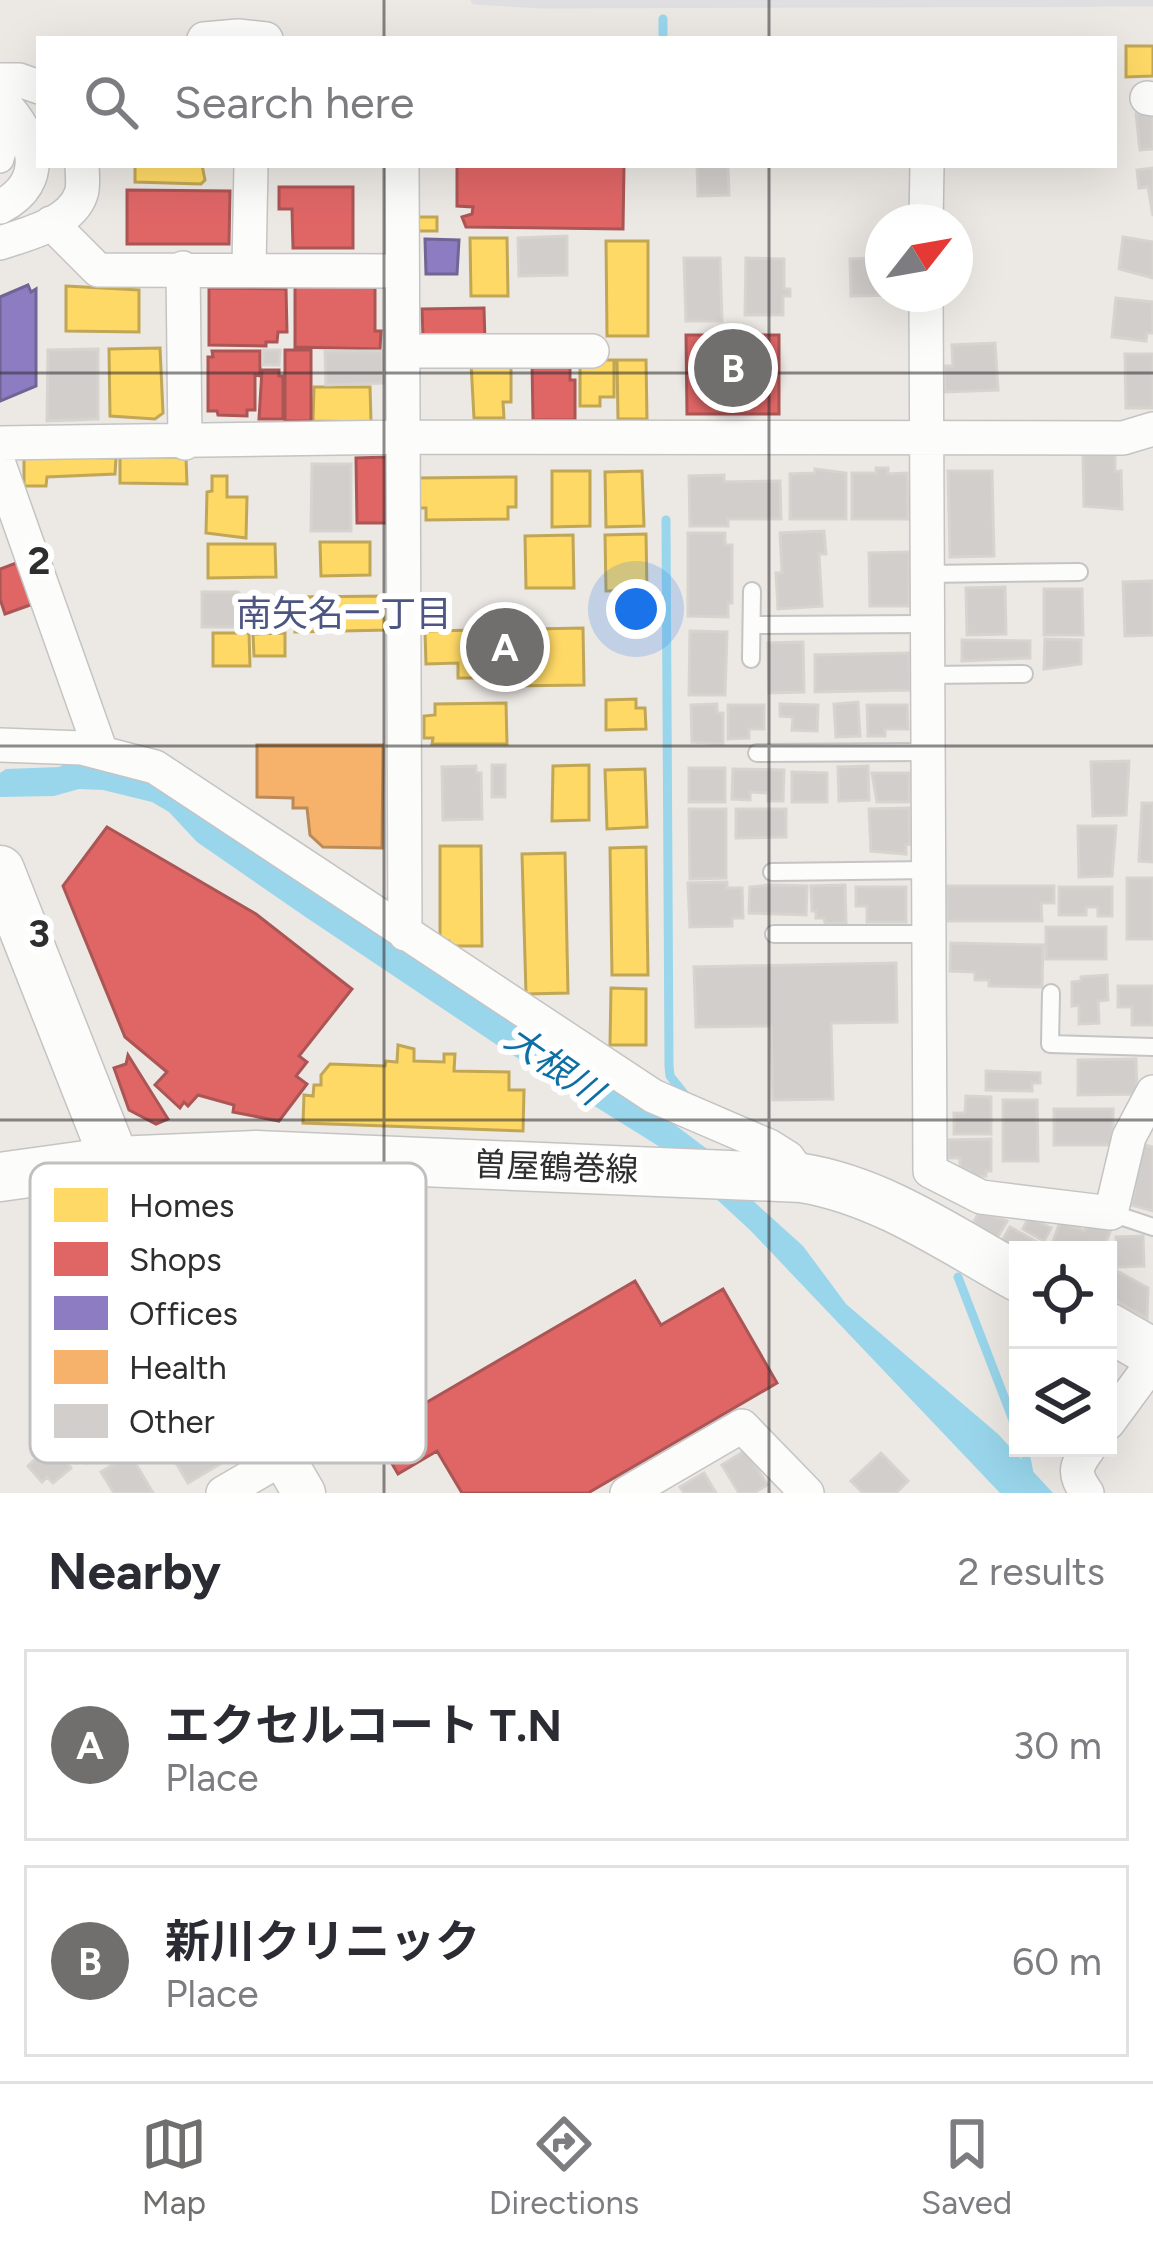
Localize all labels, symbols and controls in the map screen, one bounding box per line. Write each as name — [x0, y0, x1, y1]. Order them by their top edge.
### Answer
search box — [36, 36, 1117, 168]
icon: search — [78, 69, 144, 135]
text: Search here — [174, 75, 414, 129]
north arrow — [865, 204, 973, 312]
pin: B — [694, 323, 772, 413]
text: 2 — [28, 537, 50, 584]
your location — [606, 579, 666, 639]
district label: 南矢名一丁目 — [236, 592, 452, 635]
pin: A — [466, 602, 544, 692]
text: 3 — [28, 910, 50, 957]
water label: 大根川 — [497, 1016, 614, 1116]
street label: 曽屋鶴巻線 — [473, 1145, 639, 1189]
legend — [30, 1163, 426, 1463]
text: Homes — [129, 1186, 234, 1225]
text: Shops — [129, 1240, 222, 1279]
map controls — [1009, 1241, 1117, 1457]
button: locate — [1009, 1241, 1117, 1349]
text: Offices — [129, 1294, 238, 1333]
text: Health — [129, 1348, 227, 1387]
button: layers — [1009, 1349, 1117, 1457]
text: Other — [129, 1402, 215, 1441]
text: Nearby — [48, 1541, 221, 1602]
text: 2 results — [958, 1548, 1105, 1595]
text: エクセルコート T.N — [165, 1698, 562, 1752]
text: A — [76, 1722, 104, 1769]
text: 30 m — [1013, 1722, 1102, 1769]
text: Place — [165, 1754, 258, 1801]
text: 新川クリニック — [165, 1914, 480, 1968]
text: B — [78, 1938, 102, 1985]
text: 60 m — [1012, 1938, 1102, 1985]
text: Place — [165, 1970, 258, 2017]
tab: Map — [141, 2111, 207, 2222]
tab: Directions — [489, 2111, 639, 2222]
tab: Saved — [921, 2111, 1012, 2222]

